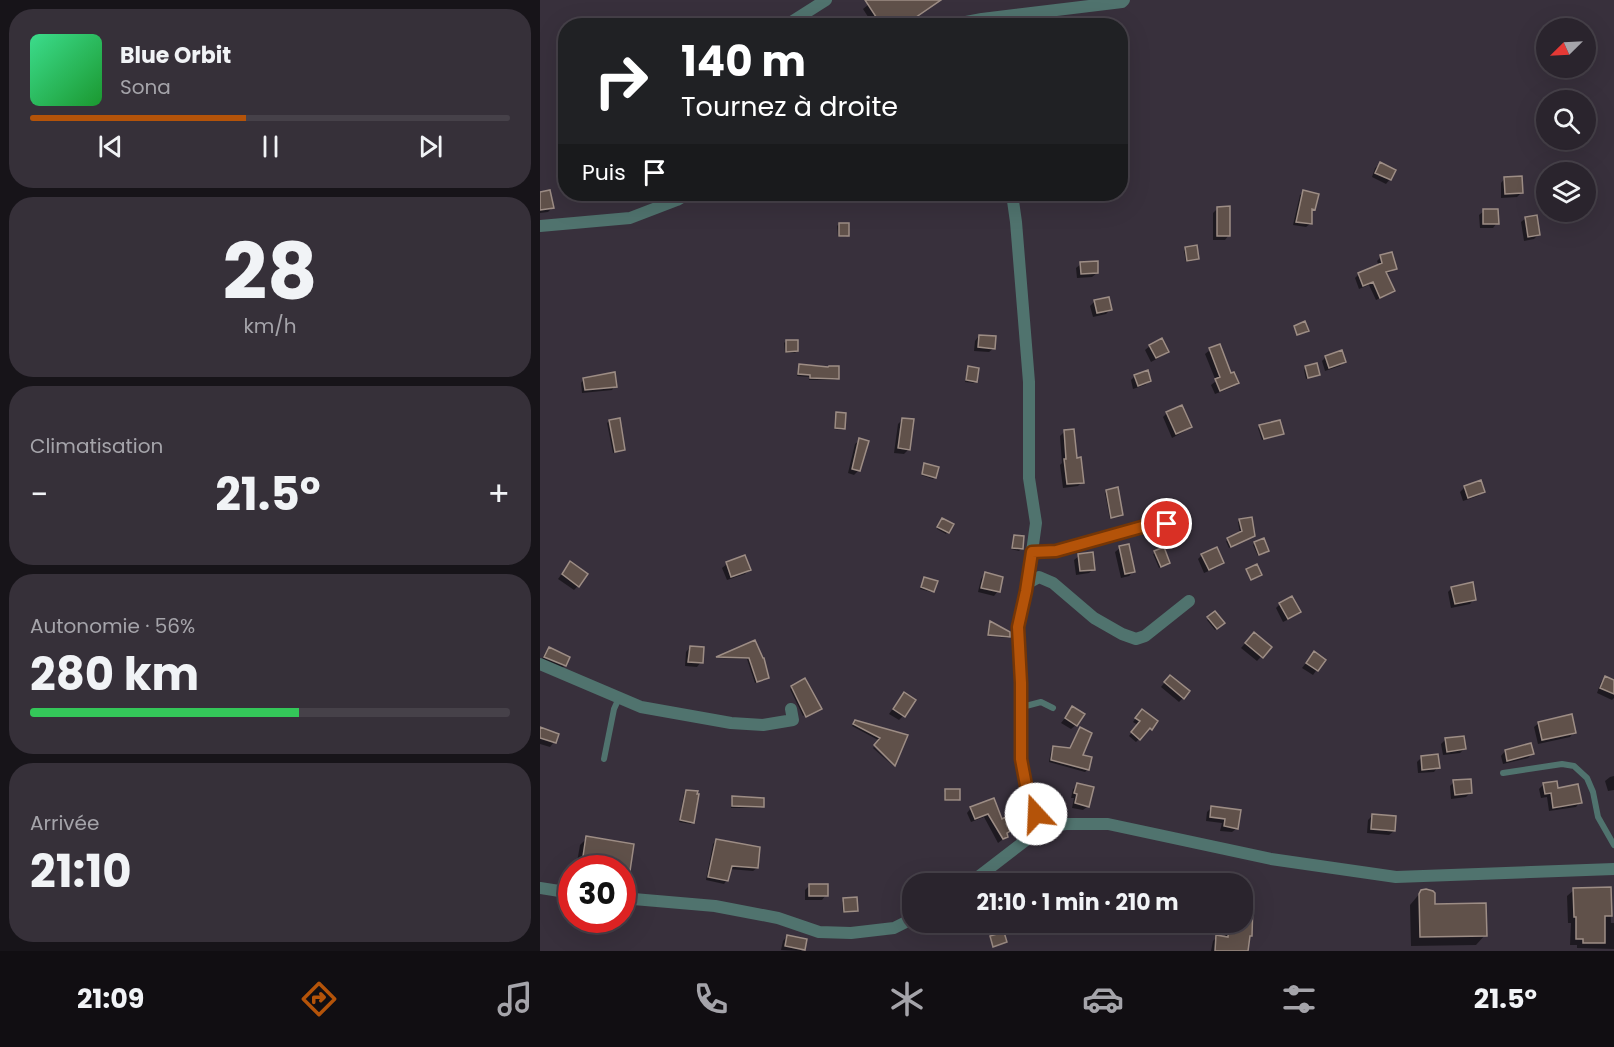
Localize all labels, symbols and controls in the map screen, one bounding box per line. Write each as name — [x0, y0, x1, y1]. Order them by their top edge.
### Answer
north arrow — [1536, 18, 1596, 78]
map controls — [1536, 18, 1596, 222]
text: 140 m — [681, 32, 806, 91]
text: Blue Orbit — [120, 40, 231, 71]
icon: right — [582, 42, 660, 120]
text: Sona — [120, 73, 171, 101]
text: Tournez à droite — [681, 88, 898, 125]
button: search — [1536, 90, 1596, 150]
icon: previous — [94, 130, 127, 163]
icon: pause — [254, 130, 287, 163]
icon: next — [414, 130, 447, 163]
icon: arrive — [638, 156, 671, 189]
text: Puis — [582, 157, 626, 188]
button: layers — [1536, 162, 1596, 222]
text: 28 — [222, 217, 318, 326]
text: km/h — [243, 312, 297, 340]
text: Climatisation — [30, 432, 163, 460]
text: 21.5° — [215, 463, 321, 526]
text: − — [30, 471, 48, 518]
text: + — [487, 471, 510, 518]
pin — [1141, 498, 1192, 549]
icon: arrive — [1150, 507, 1183, 540]
text: Autonomie · 56% — [30, 612, 195, 640]
text: 280 km — [30, 643, 199, 706]
position arrow — [1004, 782, 1068, 846]
text: Arrivée — [30, 809, 99, 837]
text: 21:10 — [30, 840, 132, 903]
speed limit sign: 30 — [558, 855, 636, 933]
text: 21:10 · 1 min · 210 m — [976, 887, 1179, 918]
icon: directions — [298, 978, 340, 1020]
icon: music — [494, 978, 536, 1020]
icon: phone — [690, 978, 732, 1020]
icon: climate — [886, 978, 928, 1020]
icon: car — [1082, 978, 1124, 1020]
icon: filters — [1278, 978, 1320, 1020]
text: 21:09 — [77, 980, 144, 1017]
text: 21.5° — [1474, 980, 1537, 1017]

